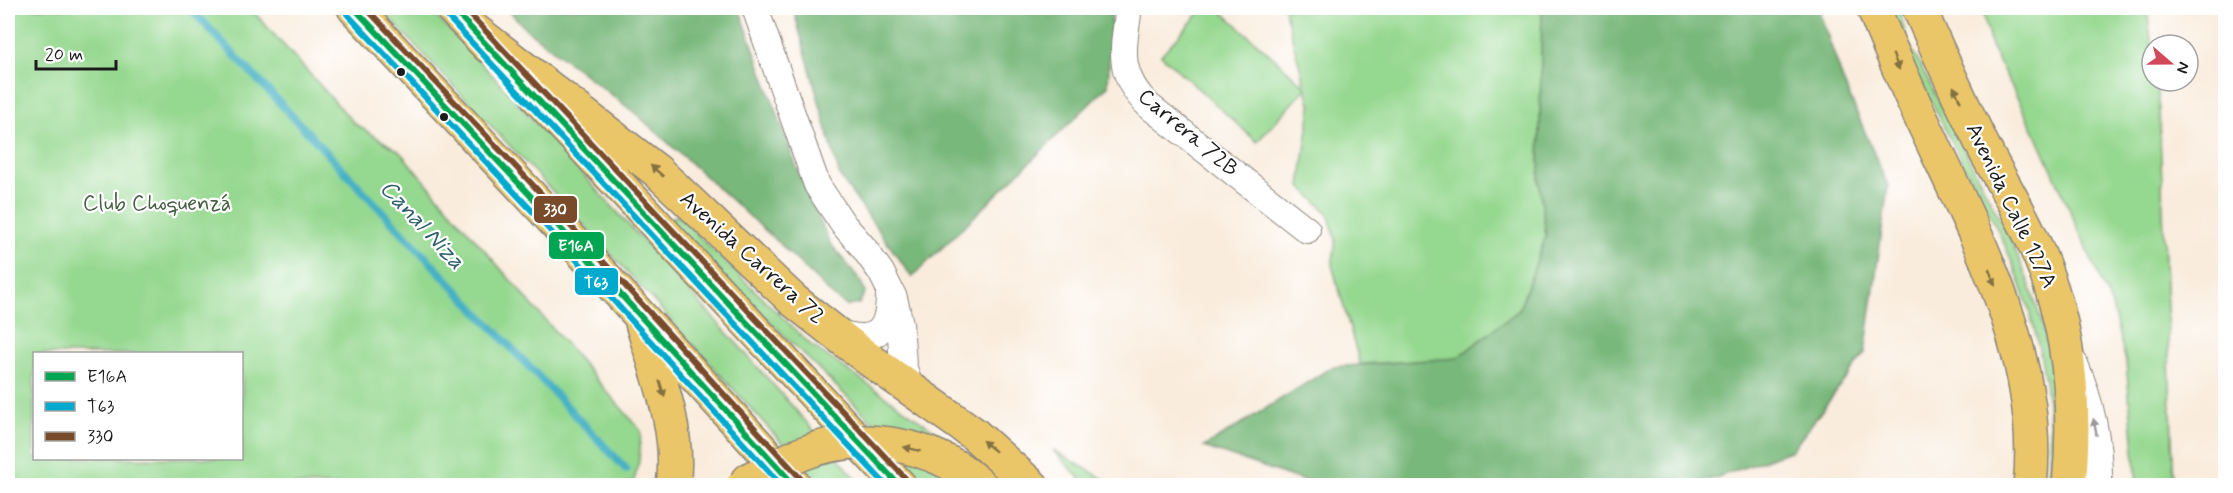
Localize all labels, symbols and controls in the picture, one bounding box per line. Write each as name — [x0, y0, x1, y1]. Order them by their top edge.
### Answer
scale bar — [36, 33, 116, 71]
north arrow — [2140, 33, 2200, 93]
text: 20 m — [45, 43, 83, 67]
one-way arrow — [1891, 53, 1901, 71]
text: N — [2171, 59, 2194, 76]
unlabelled marker — [395, 66, 407, 78]
street label: Carrera 72B — [1132, 83, 1244, 183]
one-way arrow — [1952, 86, 1961, 103]
unlabelled marker — [438, 111, 450, 123]
street label: Avenida Calle 127A — [1959, 119, 2063, 293]
one-way arrow — [649, 165, 665, 178]
water label: Canal Niza — [372, 173, 472, 277]
street label: Avenida Carrera 72 — [674, 185, 830, 331]
park label: Club Choquenzá — [83, 190, 231, 218]
line badge: 330 — [533, 195, 578, 224]
text: 330 — [543, 200, 567, 221]
line badge: E16A — [548, 231, 605, 260]
text: E16A — [558, 236, 594, 257]
line badge: T63 — [574, 267, 619, 296]
one-way arrow — [1987, 268, 1997, 286]
text: T63 — [584, 273, 608, 294]
legend — [33, 352, 243, 460]
text: E16A — [87, 365, 127, 389]
one-way arrow — [658, 380, 667, 398]
text: T63 — [87, 395, 115, 419]
one-way arrow — [2090, 418, 2099, 437]
text: 330 — [87, 425, 114, 449]
one-way arrow — [981, 439, 997, 452]
one-way arrow — [903, 443, 921, 453]

